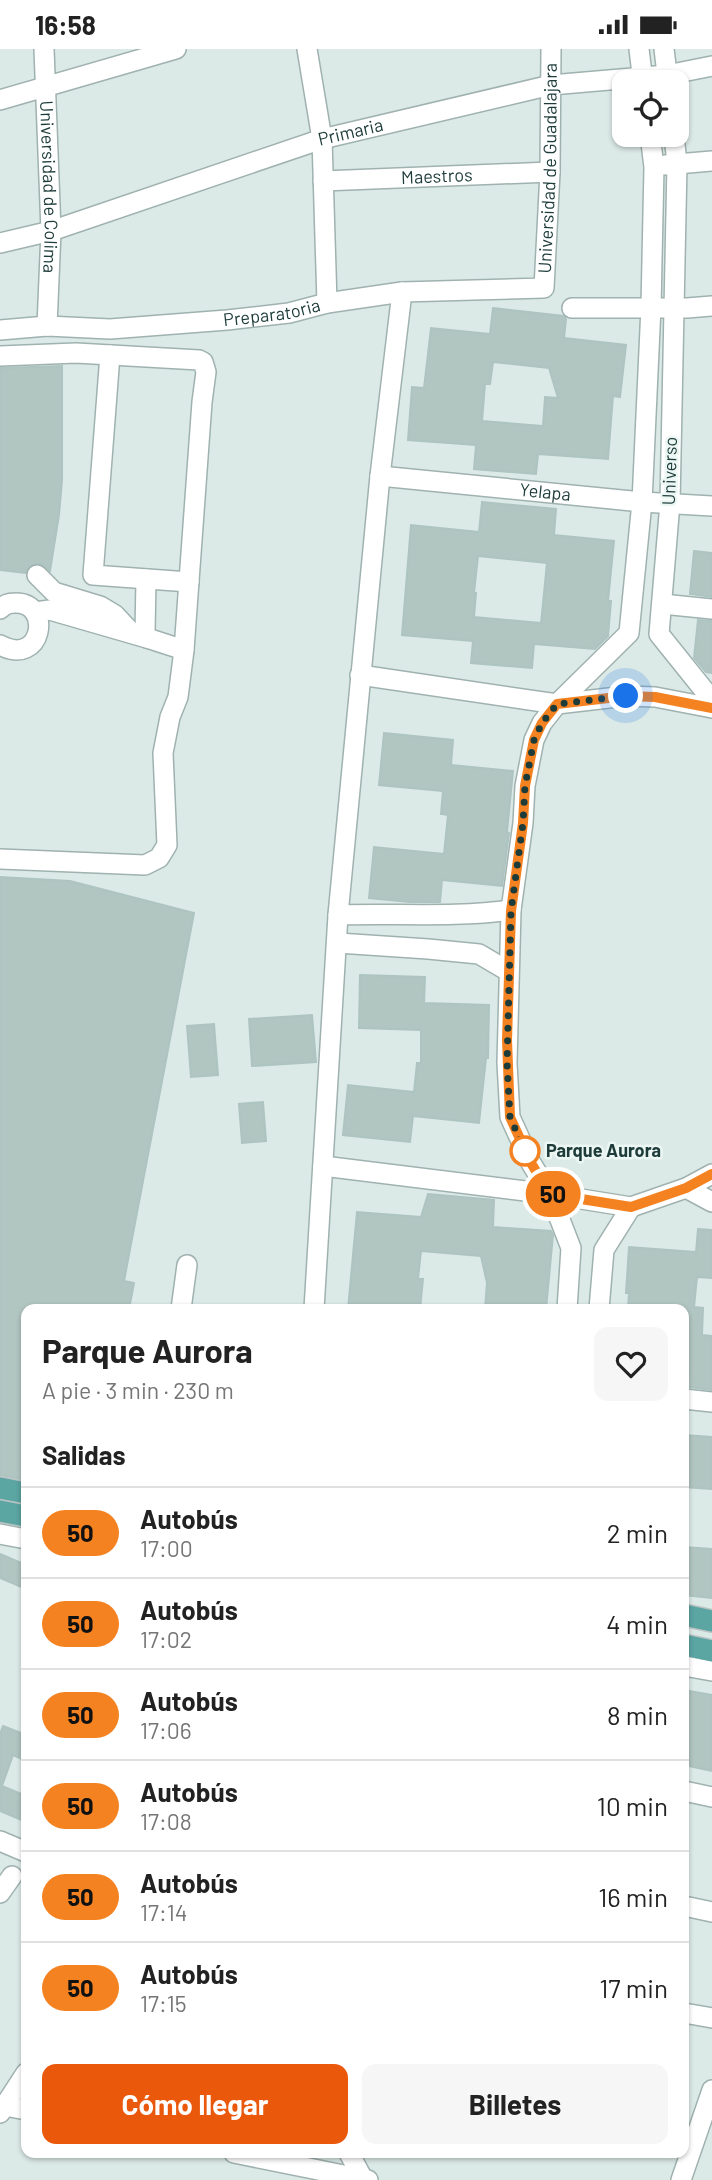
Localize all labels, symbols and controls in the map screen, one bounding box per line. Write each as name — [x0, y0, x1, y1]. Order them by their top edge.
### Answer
text: 16:58 — [35, 9, 96, 40]
street label: Universidad de Guadalajara — [533, 63, 561, 274]
map controls — [612, 70, 689, 147]
button: locate — [612, 70, 689, 147]
street label: Universidad de Colima — [36, 100, 63, 274]
street label: Primaria — [316, 113, 385, 150]
street label: Maestros — [401, 163, 473, 188]
street label: Preparatoria — [222, 293, 323, 330]
street label: Universo — [657, 436, 681, 506]
street label: Yelapa — [519, 478, 572, 505]
your location — [608, 678, 643, 713]
marker: Parque Aurora — [510, 1136, 540, 1166]
place label: Parque Aurora — [546, 1139, 661, 1161]
line badge: 50 — [522, 1171, 584, 1217]
text: 50 — [540, 1179, 566, 1208]
button: heart — [594, 1327, 668, 1401]
text: Parque Aurora — [42, 1330, 253, 1370]
text: A pie · 3 min · 230 m — [42, 1376, 234, 1404]
text: Salidas — [42, 1439, 126, 1470]
text: Autobús — [140, 1503, 238, 1534]
text: 2 min — [607, 1517, 668, 1548]
text: 50 — [67, 1518, 94, 1547]
text: 17:00 — [140, 1534, 193, 1562]
text: Autobús — [140, 1594, 238, 1625]
text: 4 min — [606, 1608, 668, 1639]
text: 50 — [67, 1609, 94, 1638]
text: 17:02 — [140, 1625, 192, 1653]
text: Autobús — [140, 1685, 238, 1716]
text: 8 min — [607, 1699, 668, 1730]
text: 50 — [67, 1700, 94, 1729]
text: 17:06 — [140, 1716, 192, 1744]
text: Autobús — [140, 1776, 238, 1807]
text: 10 min — [597, 1790, 668, 1821]
text: 50 — [67, 1791, 94, 1820]
text: 17:08 — [140, 1807, 192, 1835]
text: Autobús — [140, 1867, 238, 1898]
text: 16 min — [598, 1881, 668, 1912]
text: 50 — [67, 1882, 94, 1911]
text: 17:14 — [140, 1898, 187, 1926]
text: Autobús — [140, 1958, 238, 1989]
text: 17 min — [599, 1972, 668, 2003]
text: 50 — [67, 1973, 94, 2002]
text: 17:15 — [140, 1989, 187, 2017]
button: Cómo llegar — [42, 2064, 348, 2144]
button: Billetes — [362, 2064, 668, 2144]

